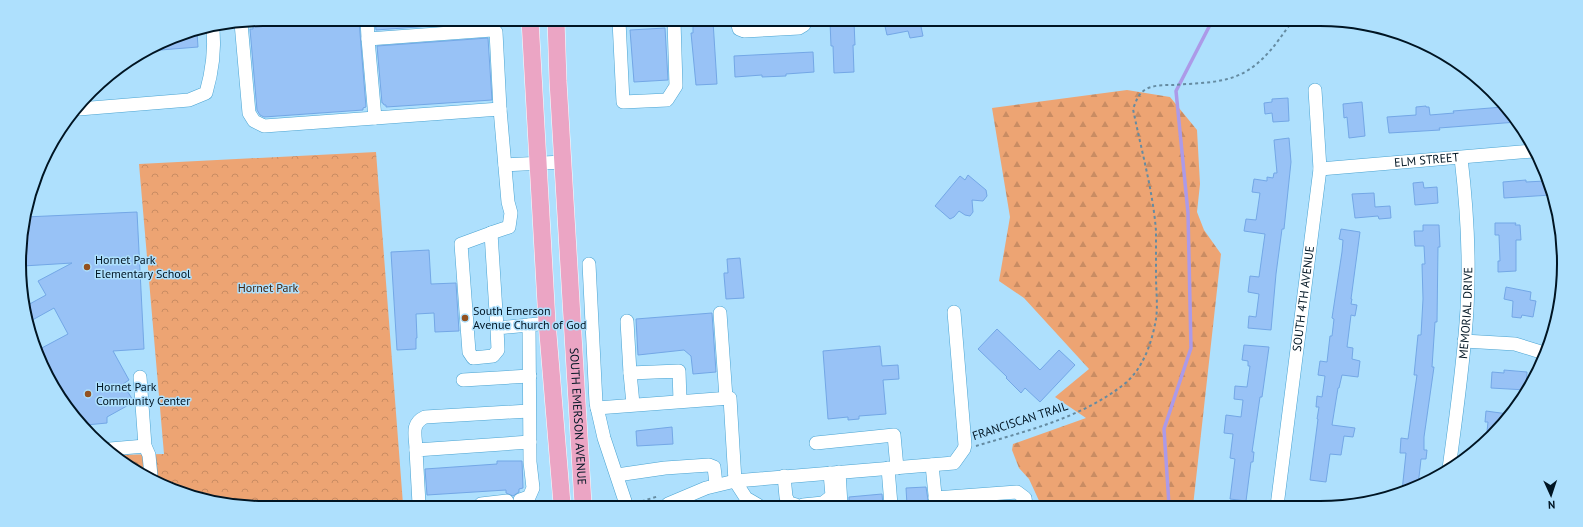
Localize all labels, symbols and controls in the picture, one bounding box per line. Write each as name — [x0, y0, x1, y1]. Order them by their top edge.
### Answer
street label: ELM STREET — [1394, 149, 1460, 170]
street label: SOUTH 4TH AVENUE — [1289, 245, 1317, 352]
place label: Hornet Park Elementary School — [95, 252, 191, 281]
marker: Hornet Park Elementary School — [82, 262, 92, 272]
street label: MEMORIAL DRIVE — [1455, 267, 1475, 360]
park label: Hornet Park — [238, 280, 299, 295]
place label: South Emerson Avenue Church of God — [473, 303, 586, 332]
marker: South Emerson Avenue Church of God — [460, 313, 470, 323]
street label: SOUTH EMERSON AVENUE — [567, 347, 590, 485]
place label: Hornet Park Community Center — [96, 379, 190, 408]
marker: Hornet Park Community Center — [83, 389, 93, 399]
street label: FRANCISCAN TRAIL — [970, 398, 1069, 443]
north arrow — [1531, 475, 1571, 515]
text: N — [1548, 498, 1556, 512]

